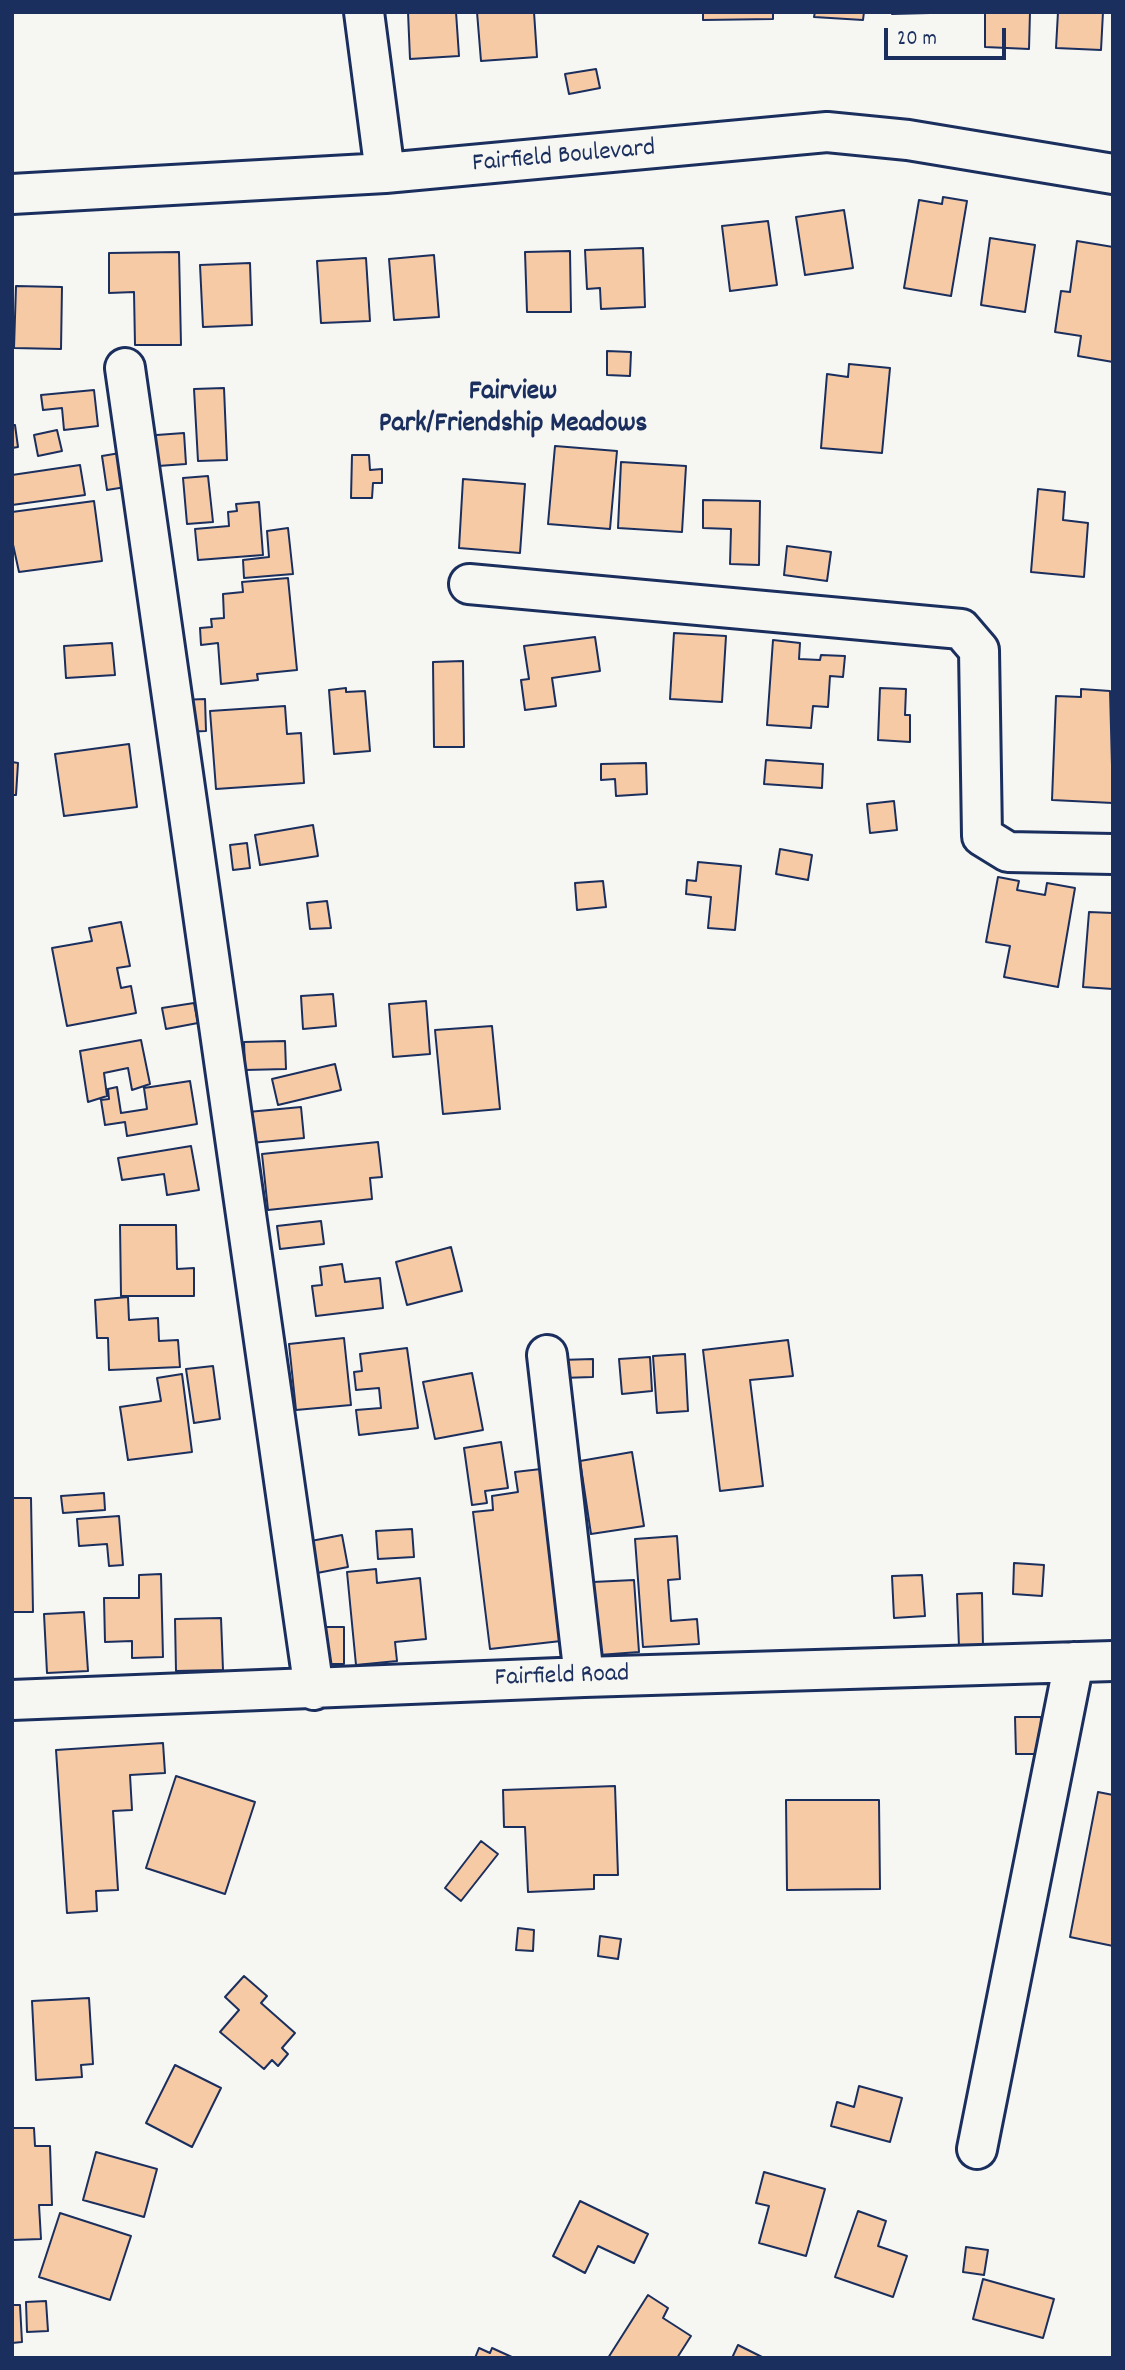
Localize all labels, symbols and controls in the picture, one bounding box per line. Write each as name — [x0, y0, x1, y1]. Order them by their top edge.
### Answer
scale bar — [887, 14, 1010, 58]
text: 20 m — [897, 25, 937, 55]
street label: Fairfield Boulevard — [471, 134, 657, 182]
district label: Fairview Park/Friendship Meadows — [379, 377, 647, 443]
street label: Fairfield Road — [494, 1660, 630, 1696]

